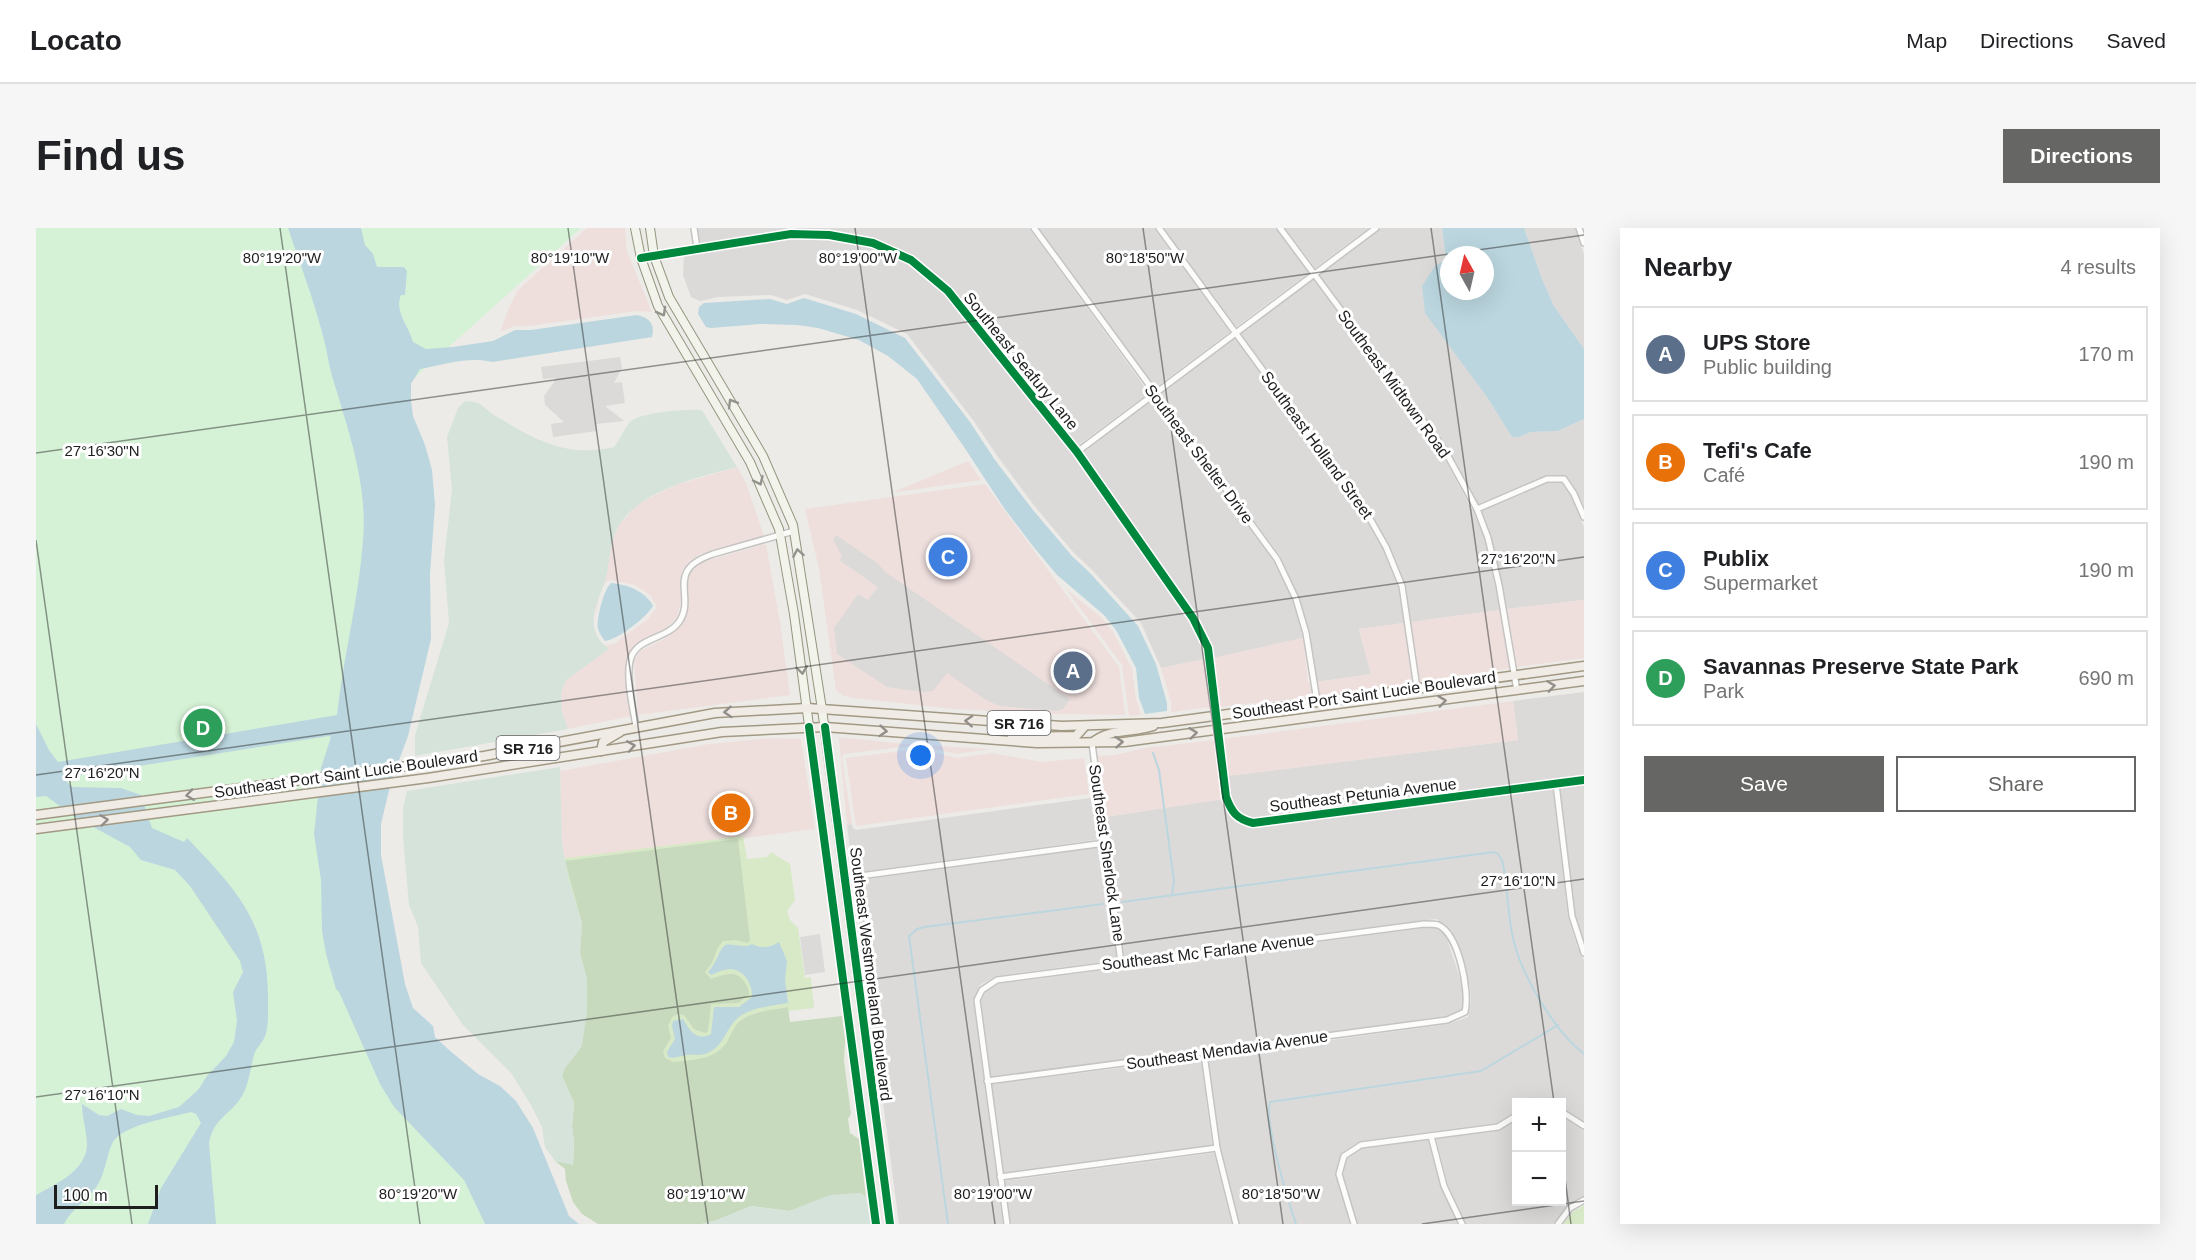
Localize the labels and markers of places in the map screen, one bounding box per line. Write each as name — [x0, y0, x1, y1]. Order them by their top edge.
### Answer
pin: C — [928, 534, 968, 580]
pin: A — [1054, 648, 1092, 694]
pin: D — [184, 706, 222, 750]
pin: B — [712, 790, 750, 836]

